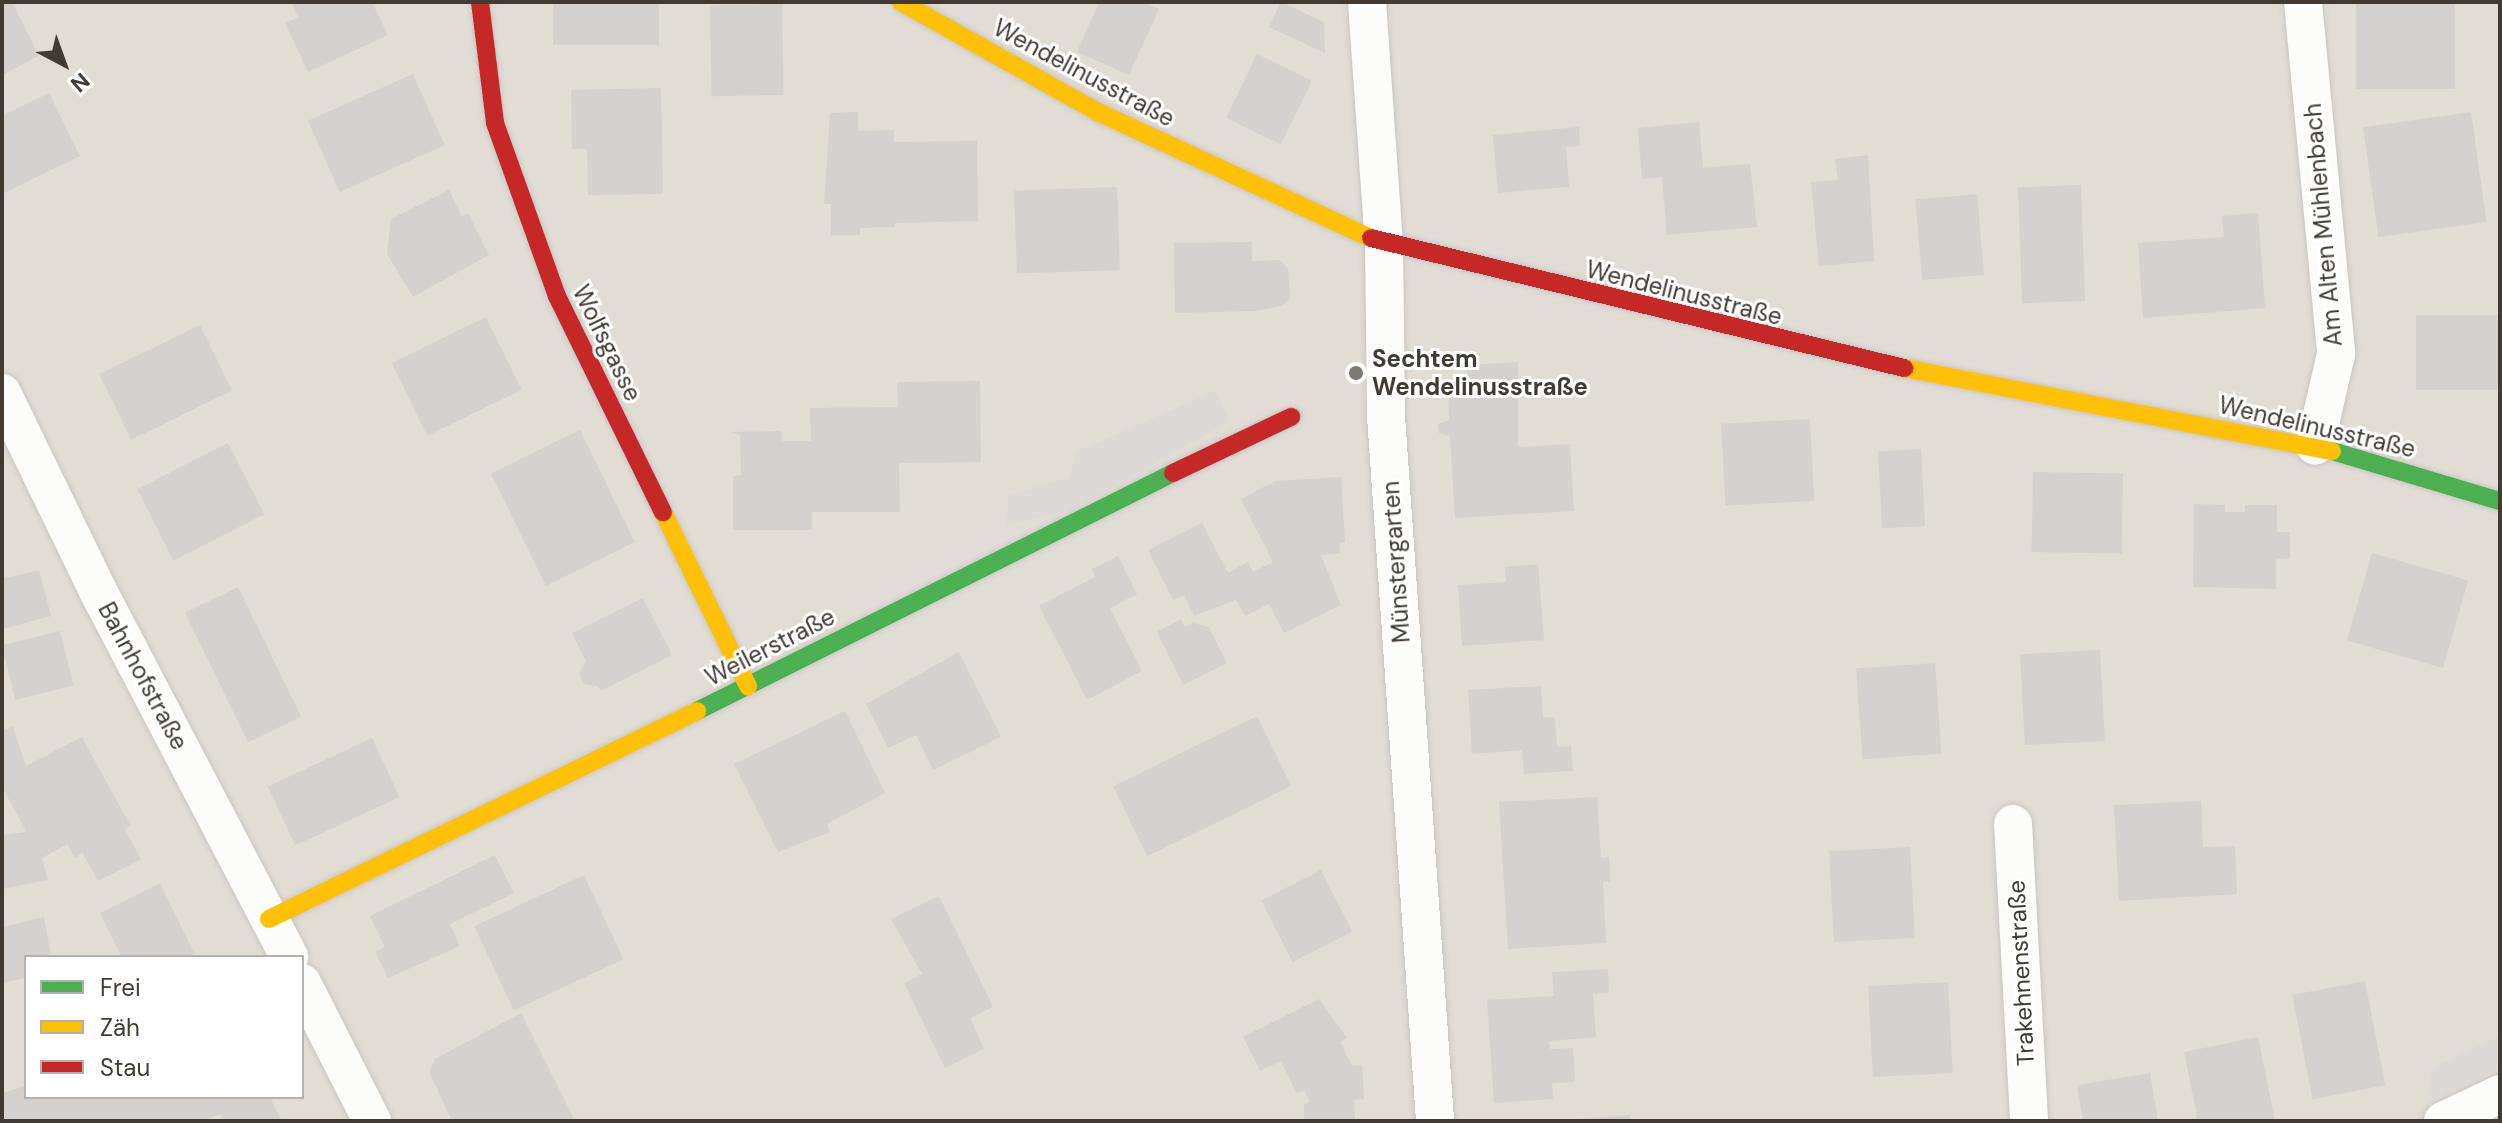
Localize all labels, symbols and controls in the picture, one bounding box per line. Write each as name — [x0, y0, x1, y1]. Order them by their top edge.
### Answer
street label: Wendelinusstraße — [989, 13, 1179, 133]
north arrow — [24, 24, 104, 104]
text: N — [65, 66, 96, 99]
street label: Am Alten Mühlenbach — [2298, 102, 2348, 348]
street label: Wendelinusstraße — [1583, 255, 1785, 331]
street label: Wolfsgasse — [567, 280, 647, 406]
place label: Sechtem Wendelinusstraße — [1372, 345, 1588, 401]
marker: Sechtem Wendelinusstraße — [1347, 364, 1365, 382]
street label: Wendelinusstraße — [2216, 390, 2418, 464]
street label: Münstergarten — [1376, 480, 1416, 644]
street label: Bahnhofstraße — [92, 597, 194, 755]
street label: Weilerstraße — [701, 602, 839, 692]
street label: Trakehnenstraße — [2002, 879, 2040, 1067]
legend — [24, 955, 304, 1099]
text: Frei — [100, 972, 141, 1003]
text: Zäh — [100, 1012, 140, 1043]
text: Stau — [100, 1052, 150, 1083]

